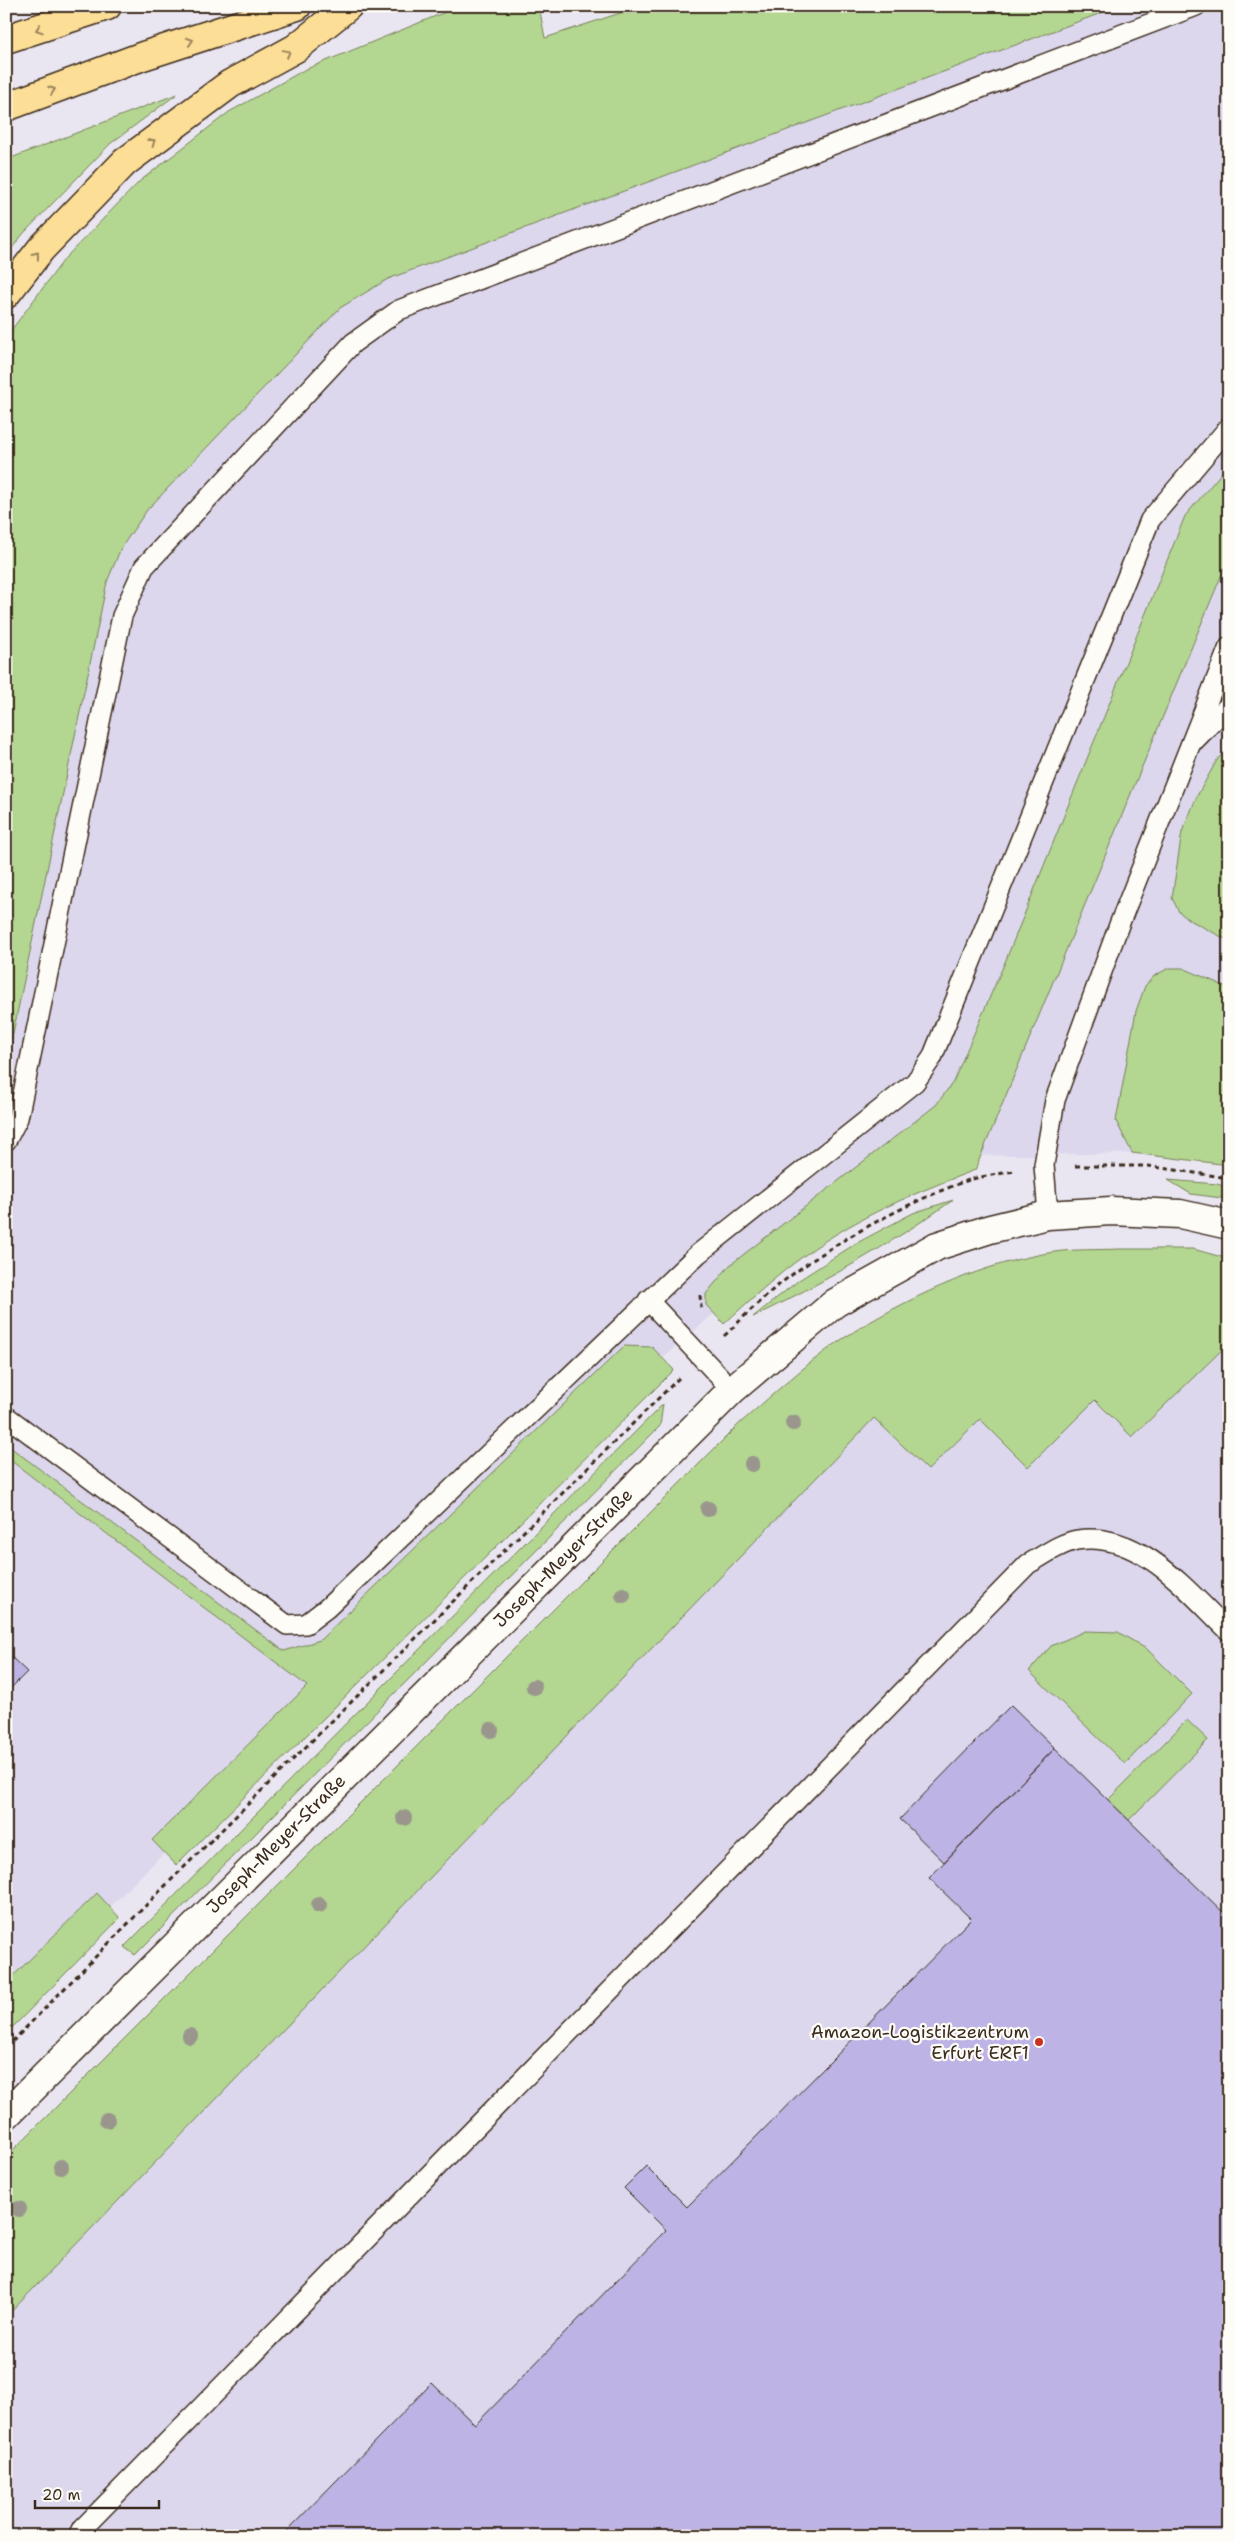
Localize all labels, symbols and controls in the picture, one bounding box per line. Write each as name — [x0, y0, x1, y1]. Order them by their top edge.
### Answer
one-way arrow — [35, 23, 44, 33]
one-way arrow — [185, 37, 193, 47]
one-way arrow — [282, 49, 291, 59]
one-way arrow — [47, 86, 56, 96]
one-way arrow — [146, 139, 156, 148]
one-way arrow — [31, 252, 40, 261]
street label: Joseph-Meyer-Straße — [488, 1483, 638, 1633]
street label: Joseph-Meyer-Straße — [201, 1769, 351, 1919]
place label: Amazon-Logistikzentrum Erfurt ERF1 — [811, 2020, 1029, 2065]
marker: Amazon-Logistikzentrum Erfurt ERF1 — [1033, 2036, 1045, 2048]
scale bar — [35, 2477, 159, 2509]
text: 20 m — [42, 2485, 81, 2505]

